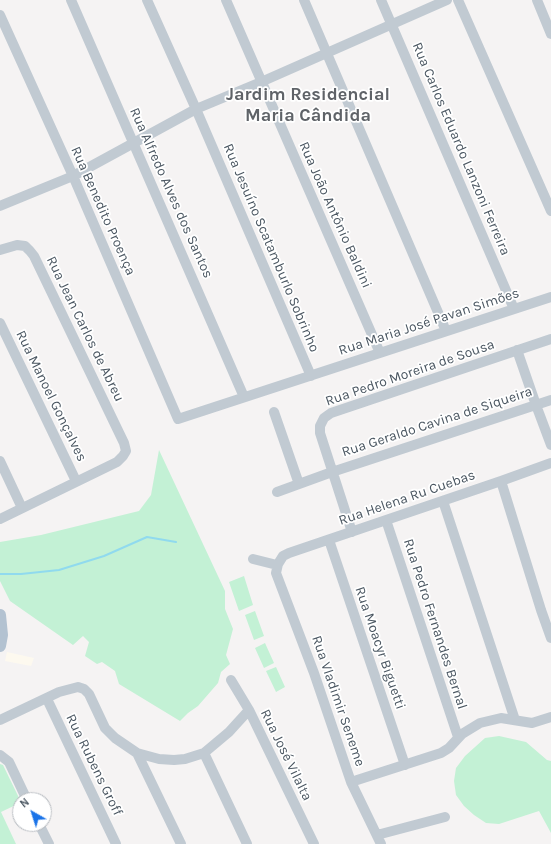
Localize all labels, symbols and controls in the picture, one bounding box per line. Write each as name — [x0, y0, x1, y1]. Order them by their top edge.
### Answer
street label: Rua Carlos Eduardo Lanzoni Ferreira — [408, 40, 514, 258]
district label: Jardim Residencial Maria Cândida — [226, 84, 390, 126]
street label: Rua Alfredo Alves dos Santos — [126, 105, 216, 281]
street label: Rua João Antônio Baldini — [295, 139, 375, 291]
street label: Rua Jesuíno Scatamburlo Sobrinho — [219, 141, 323, 355]
street label: Rua Benedito Proença — [67, 144, 139, 278]
street label: Rua Jean Carlos de Abreu — [42, 253, 128, 405]
street label: Rua Maria José Pavan Simões — [337, 285, 521, 359]
street label: Rua Manoel Gonçalves — [12, 328, 90, 464]
street label: Rua Pedro Moreira de Sousa — [323, 336, 497, 410]
street label: Rua Geraldo Cavina de Siqueira — [340, 383, 534, 461]
street label: Rua Helena Ru Cuebas — [337, 467, 477, 529]
street label: Rua Pedro Fernandes Bernal — [399, 537, 471, 711]
street label: Rua Moacyr Biguetti — [351, 584, 409, 712]
street label: Rua Vladimir Seneme — [308, 633, 368, 769]
street label: Rua José Vilalta — [257, 706, 315, 804]
street label: Rua Rubens Groff — [62, 711, 126, 819]
north arrow — [12, 792, 52, 832]
text: N — [18, 796, 32, 811]

